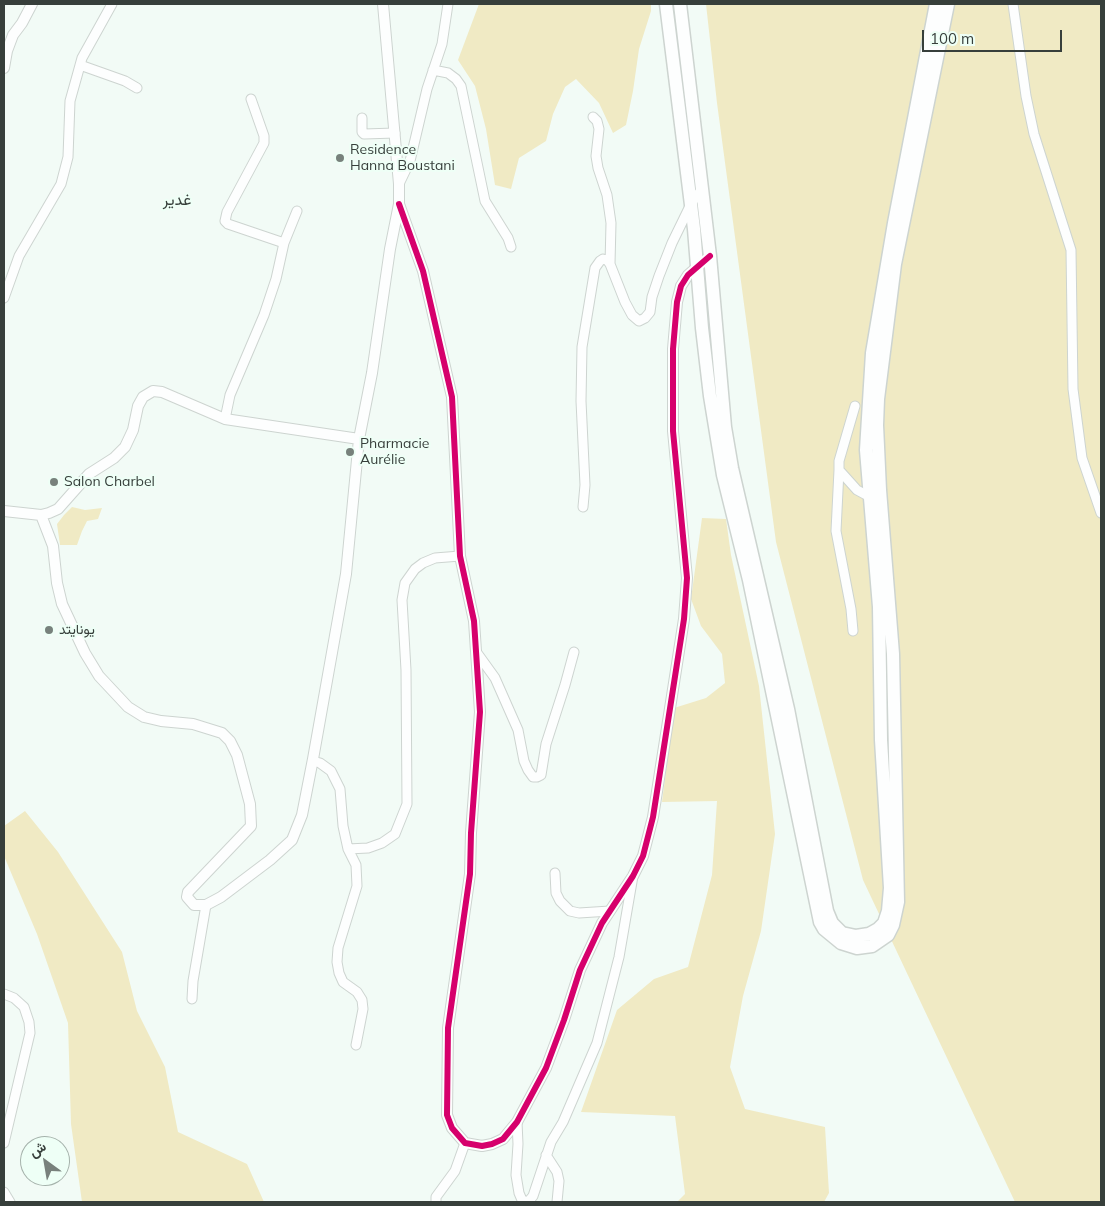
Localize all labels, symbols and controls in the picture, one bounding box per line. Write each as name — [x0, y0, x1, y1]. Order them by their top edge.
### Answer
scale bar — [925, 20, 1065, 52]
text: 100 m — [930, 29, 974, 48]
place label: Residence Hanna Boustani — [350, 142, 455, 174]
marker: Residence Hanna Boustani — [334, 152, 346, 164]
district label: غدير — [163, 190, 191, 210]
place label: Pharmacie Aurélie — [360, 436, 429, 468]
marker: Pharmacie Aurélie — [344, 446, 356, 458]
place label: Salon Charbel — [64, 474, 155, 490]
marker: Salon Charbel — [48, 476, 60, 488]
place label: يونايتد — [59, 622, 95, 638]
marker: يونايتد — [43, 624, 55, 636]
north arrow — [20, 1136, 70, 1186]
text: ش — [26, 1137, 49, 1161]

